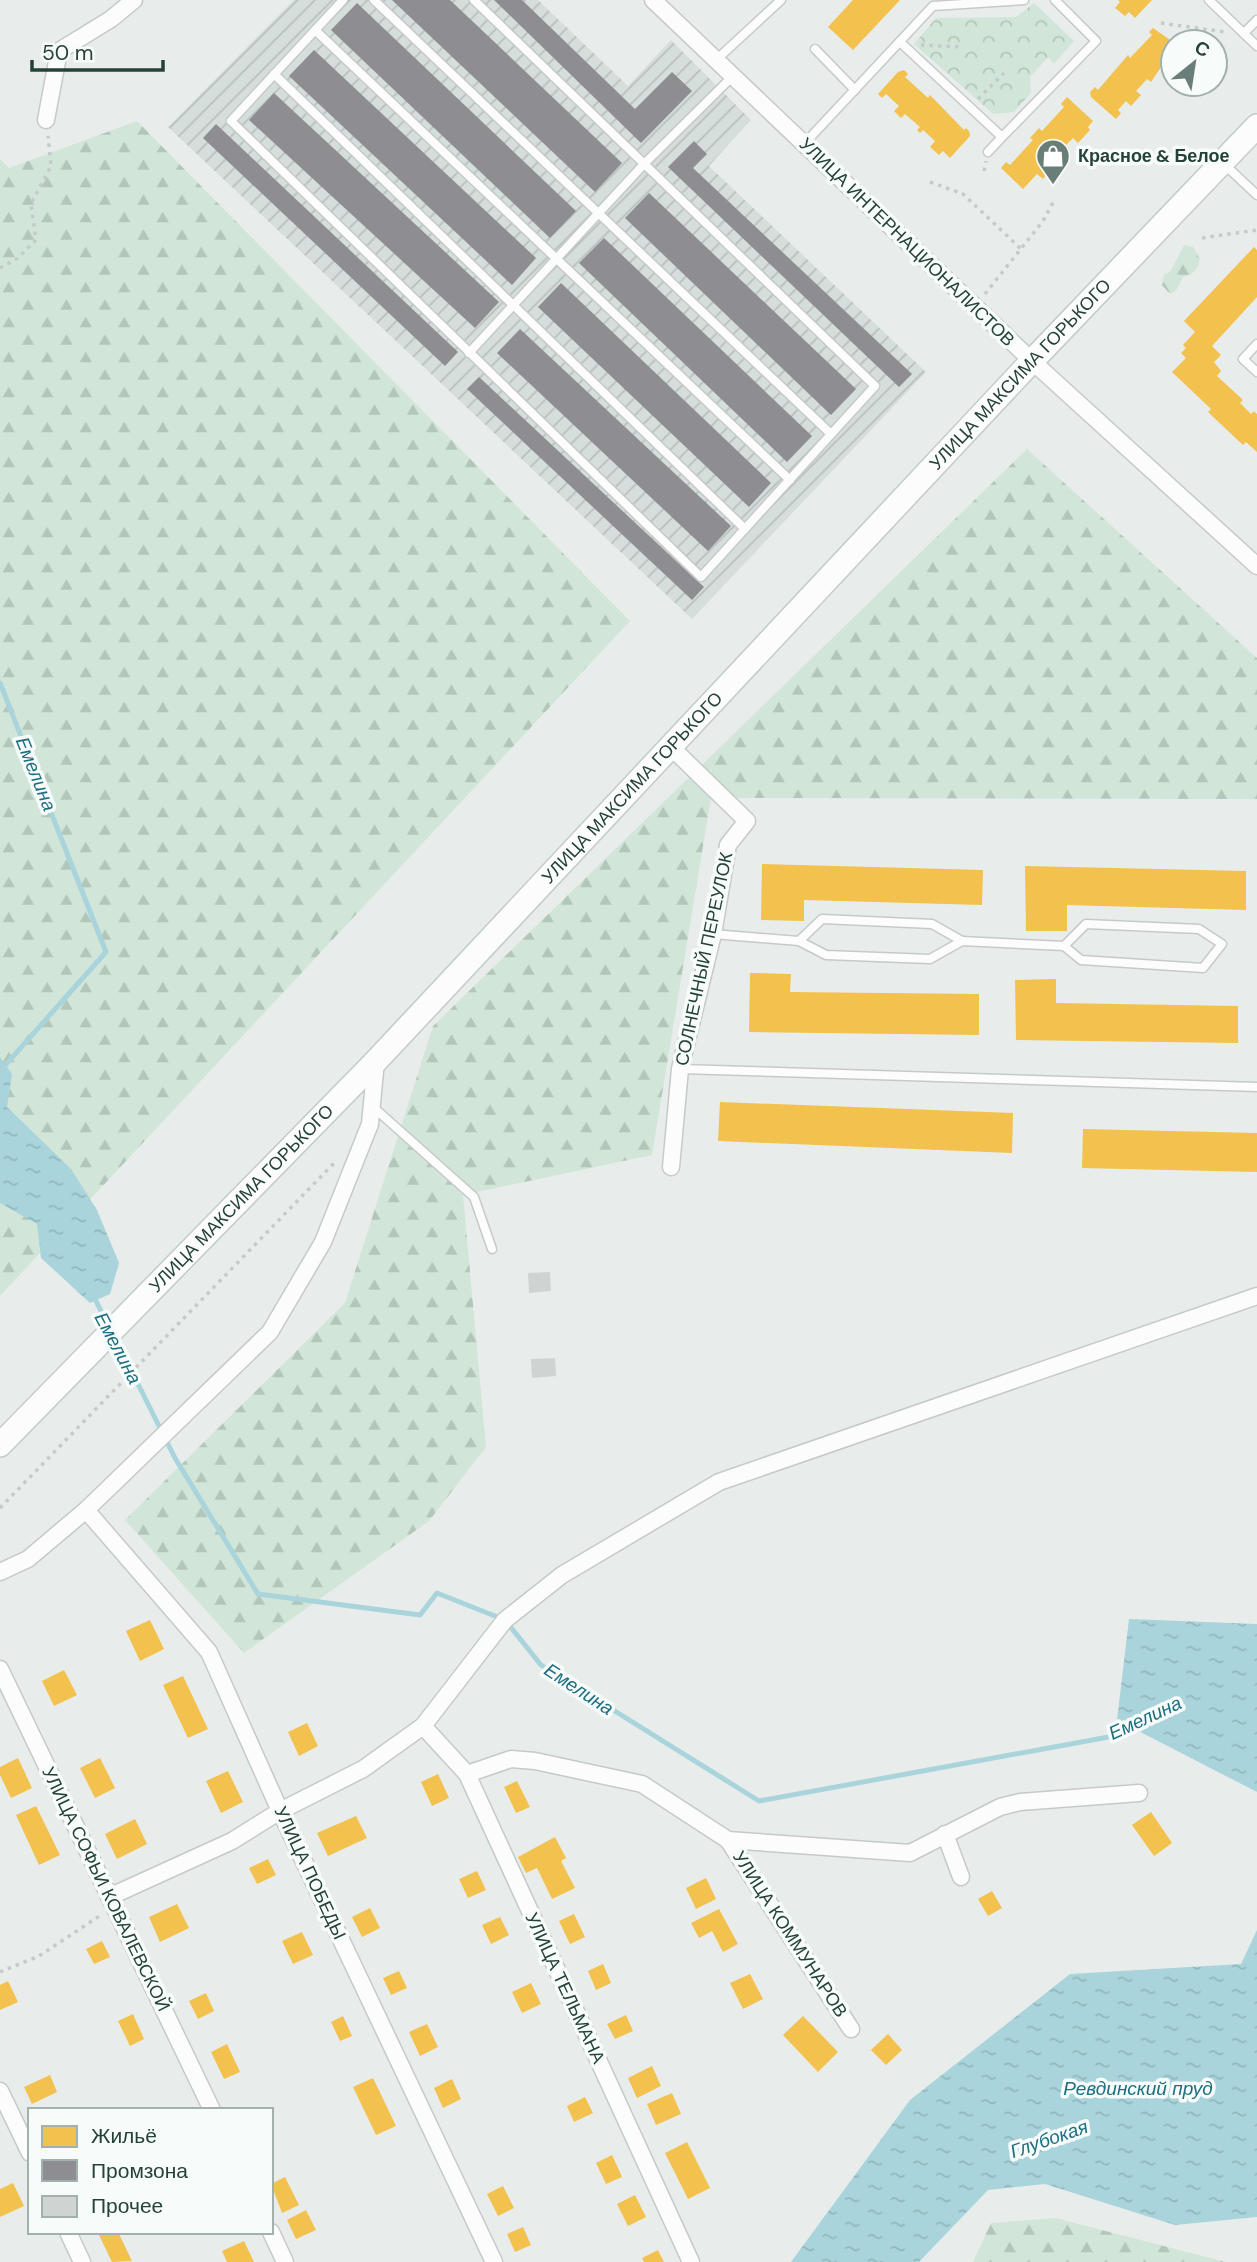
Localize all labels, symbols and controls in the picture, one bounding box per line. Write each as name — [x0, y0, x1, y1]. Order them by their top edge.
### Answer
scale bar — [32, 28, 163, 72]
north arrow — [1159, 28, 1229, 98]
text: С — [1190, 34, 1215, 63]
text: 50 m — [42, 39, 93, 67]
street label: УЛИЦА ИНТЕРНАЦИОНАЛИСТОВ — [794, 132, 1020, 352]
shop icon: Красное & Белое — [1034, 137, 1072, 186]
place label: Красное & Белое — [1078, 144, 1230, 168]
street label: УЛИЦА МАКСИМА ГОРЬКОГО — [924, 274, 1116, 475]
street label: УЛИЦА МАКСИМА ГОРЬКОГО — [536, 687, 728, 889]
water label: Емелина — [10, 733, 62, 815]
street label: СОЛНЕЧНЫЙ ПЕРЕУЛОК — [670, 849, 739, 1068]
street label: УЛИЦА МАКСИМА ГОРЬКОГО — [144, 1099, 339, 1298]
water label: Емелина — [89, 1308, 147, 1388]
water label: Емелина — [540, 1657, 618, 1721]
water label: Емелина — [1104, 1690, 1186, 1746]
street label: УЛИЦА СОФЬИ КОВАЛЕВСКОЙ — [36, 1763, 176, 2015]
street label: УЛИЦА ПОБЕДЫ — [269, 1802, 351, 1944]
street label: УЛИЦА КОММУНАРОВ — [727, 1846, 853, 2022]
street label: УЛИЦА ТЕЛЬМАНА — [519, 1909, 611, 2067]
water label: Ревдинский пруд — [1063, 2076, 1213, 2101]
legend — [28, 2108, 273, 2234]
water label: Глубокая — [1007, 2114, 1091, 2164]
text: Жильё — [91, 2122, 157, 2150]
text: Промзона — [91, 2157, 188, 2185]
text: Прочее — [91, 2192, 163, 2220]

